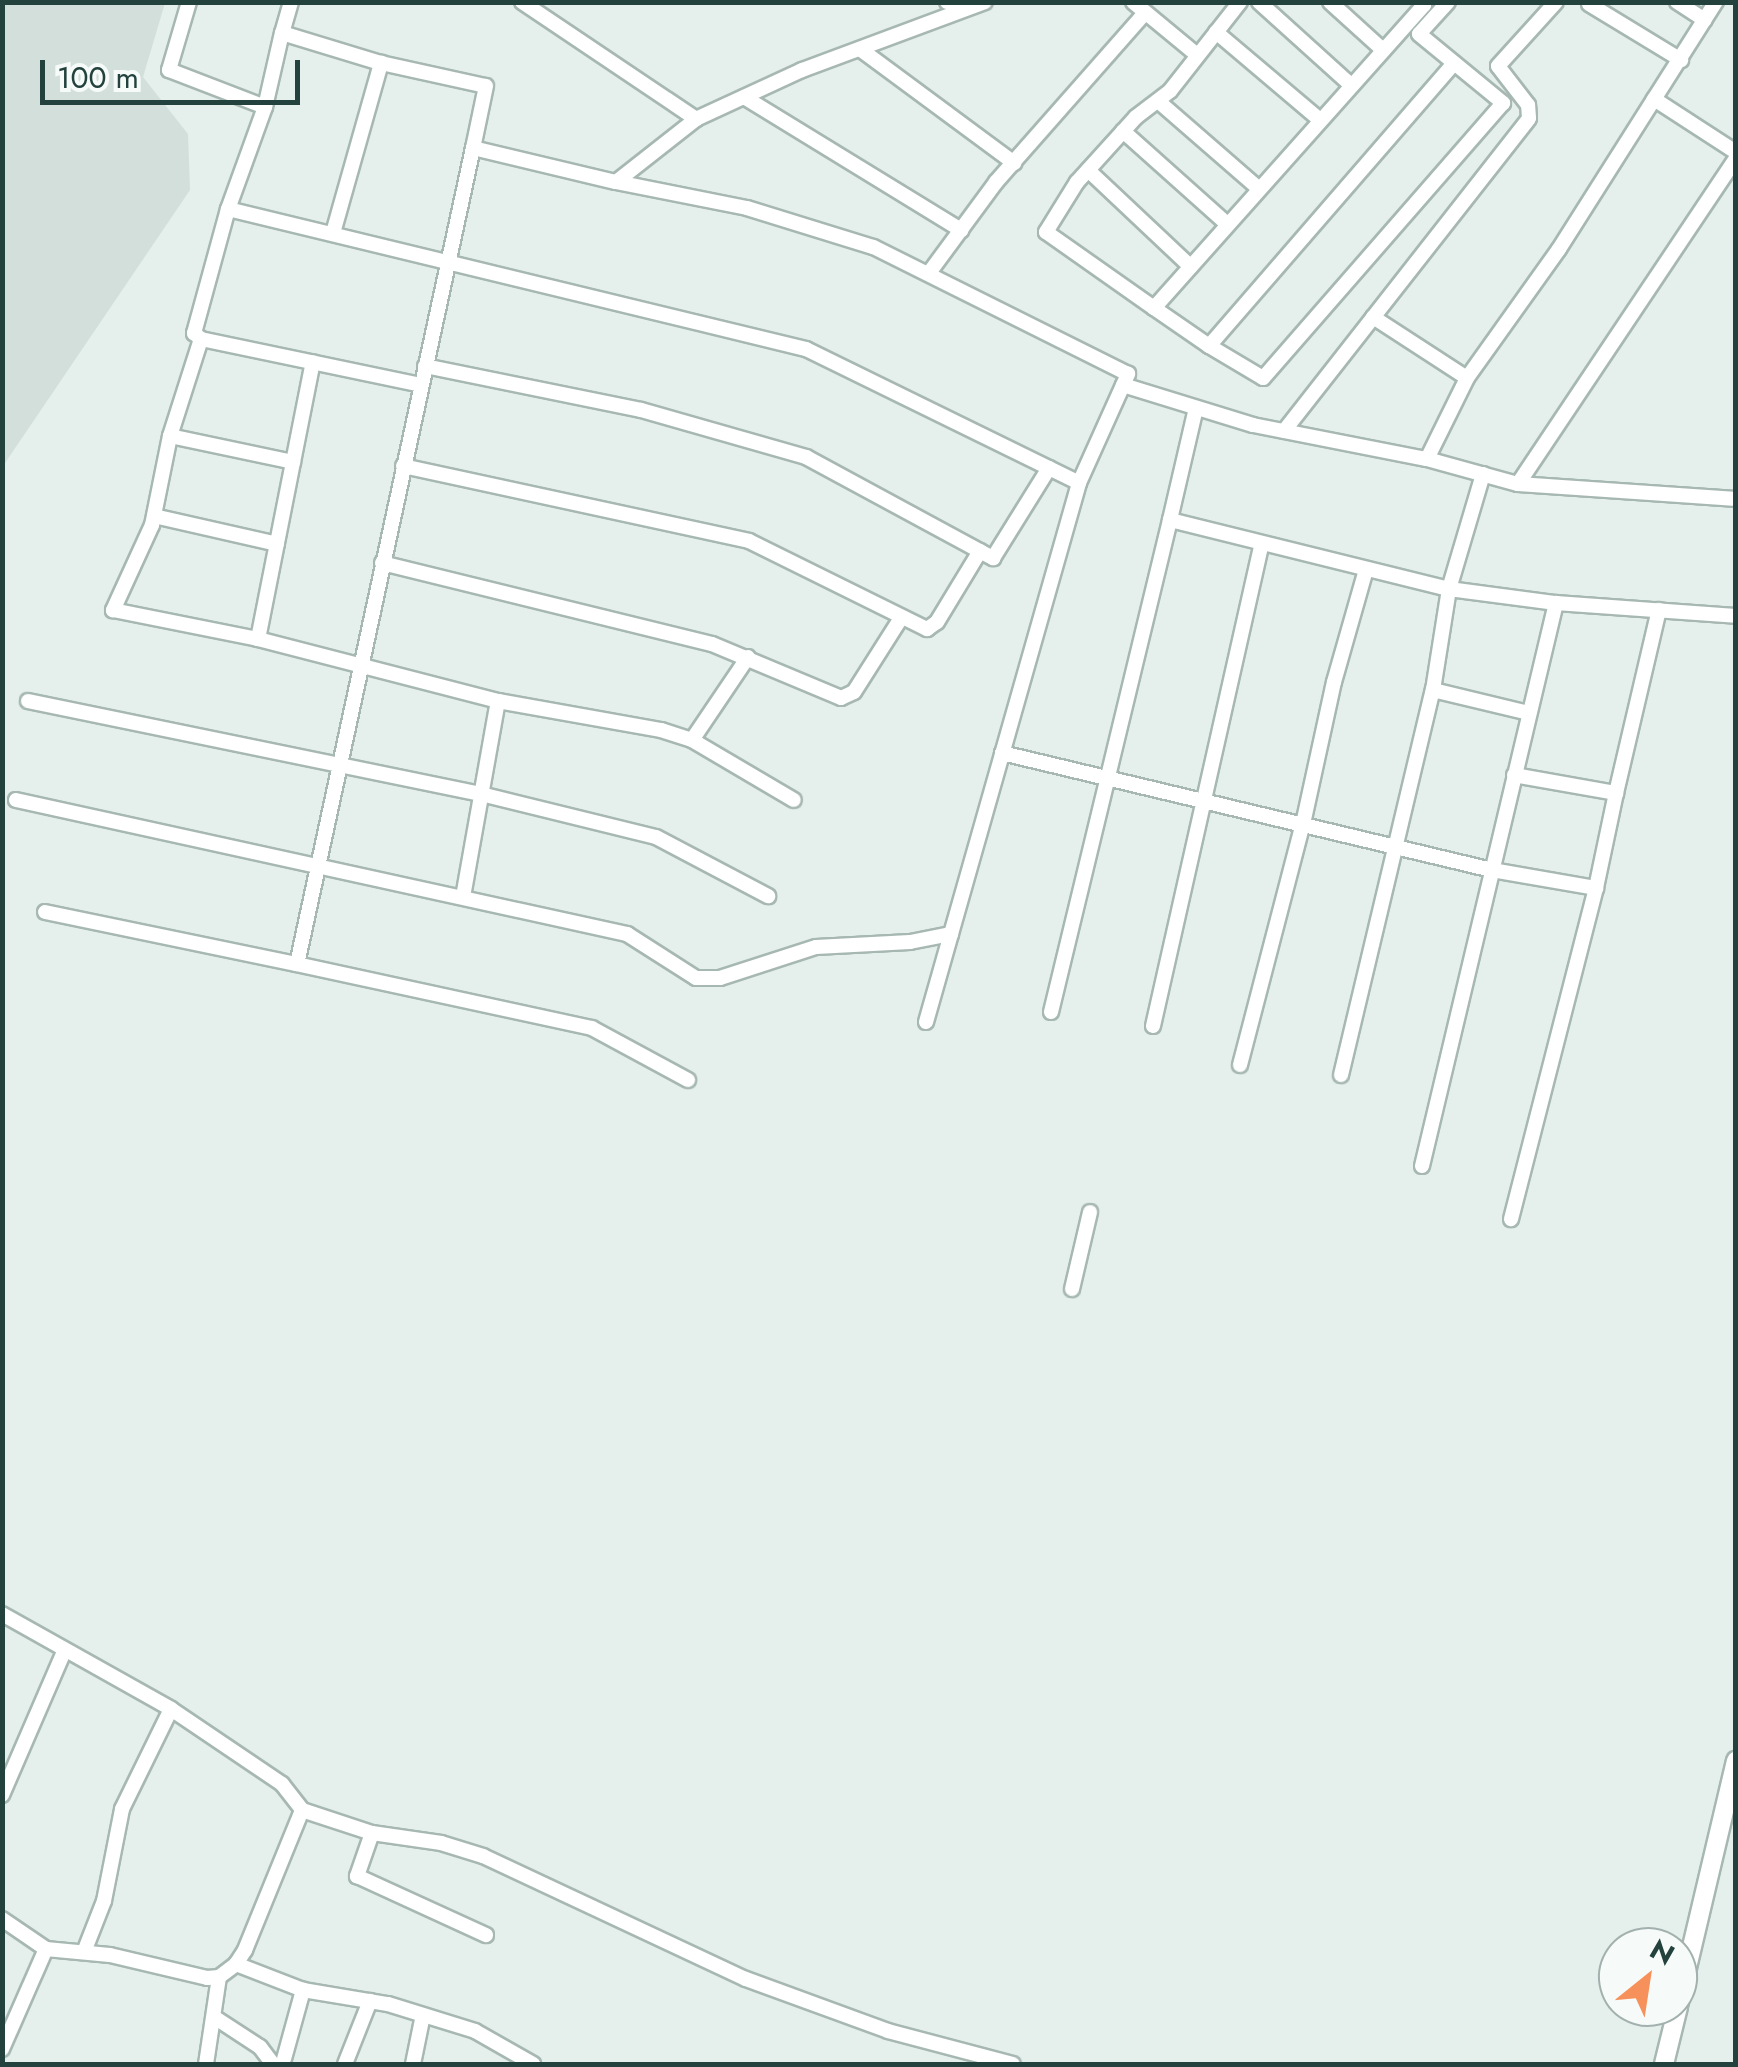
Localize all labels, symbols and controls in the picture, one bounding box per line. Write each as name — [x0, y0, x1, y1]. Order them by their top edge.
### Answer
scale bar — [45, 40, 305, 102]
text: 100 m — [57, 56, 139, 99]
north arrow — [1598, 1927, 1698, 2027]
text: N — [1642, 1929, 1682, 1976]

